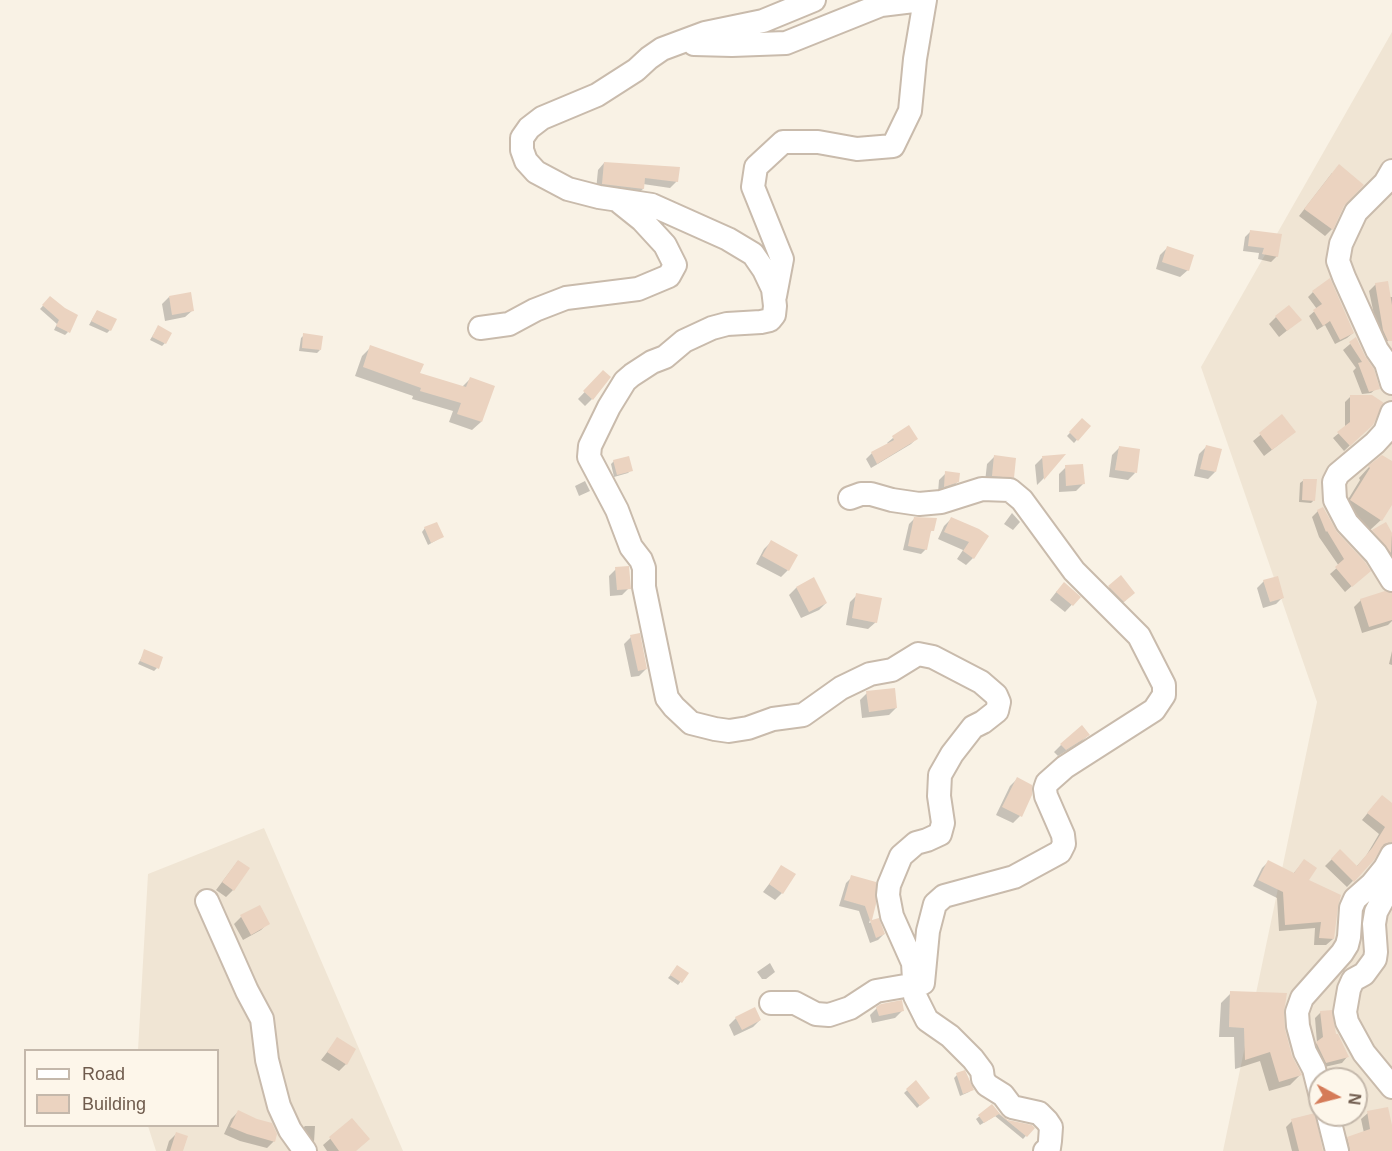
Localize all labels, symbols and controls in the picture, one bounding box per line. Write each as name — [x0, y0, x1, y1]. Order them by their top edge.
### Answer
legend — [24, 1049, 219, 1127]
text: Road — [82, 1064, 125, 1084]
north arrow — [1308, 1067, 1368, 1127]
text: N — [1345, 1092, 1364, 1106]
text: Building — [82, 1094, 146, 1114]

